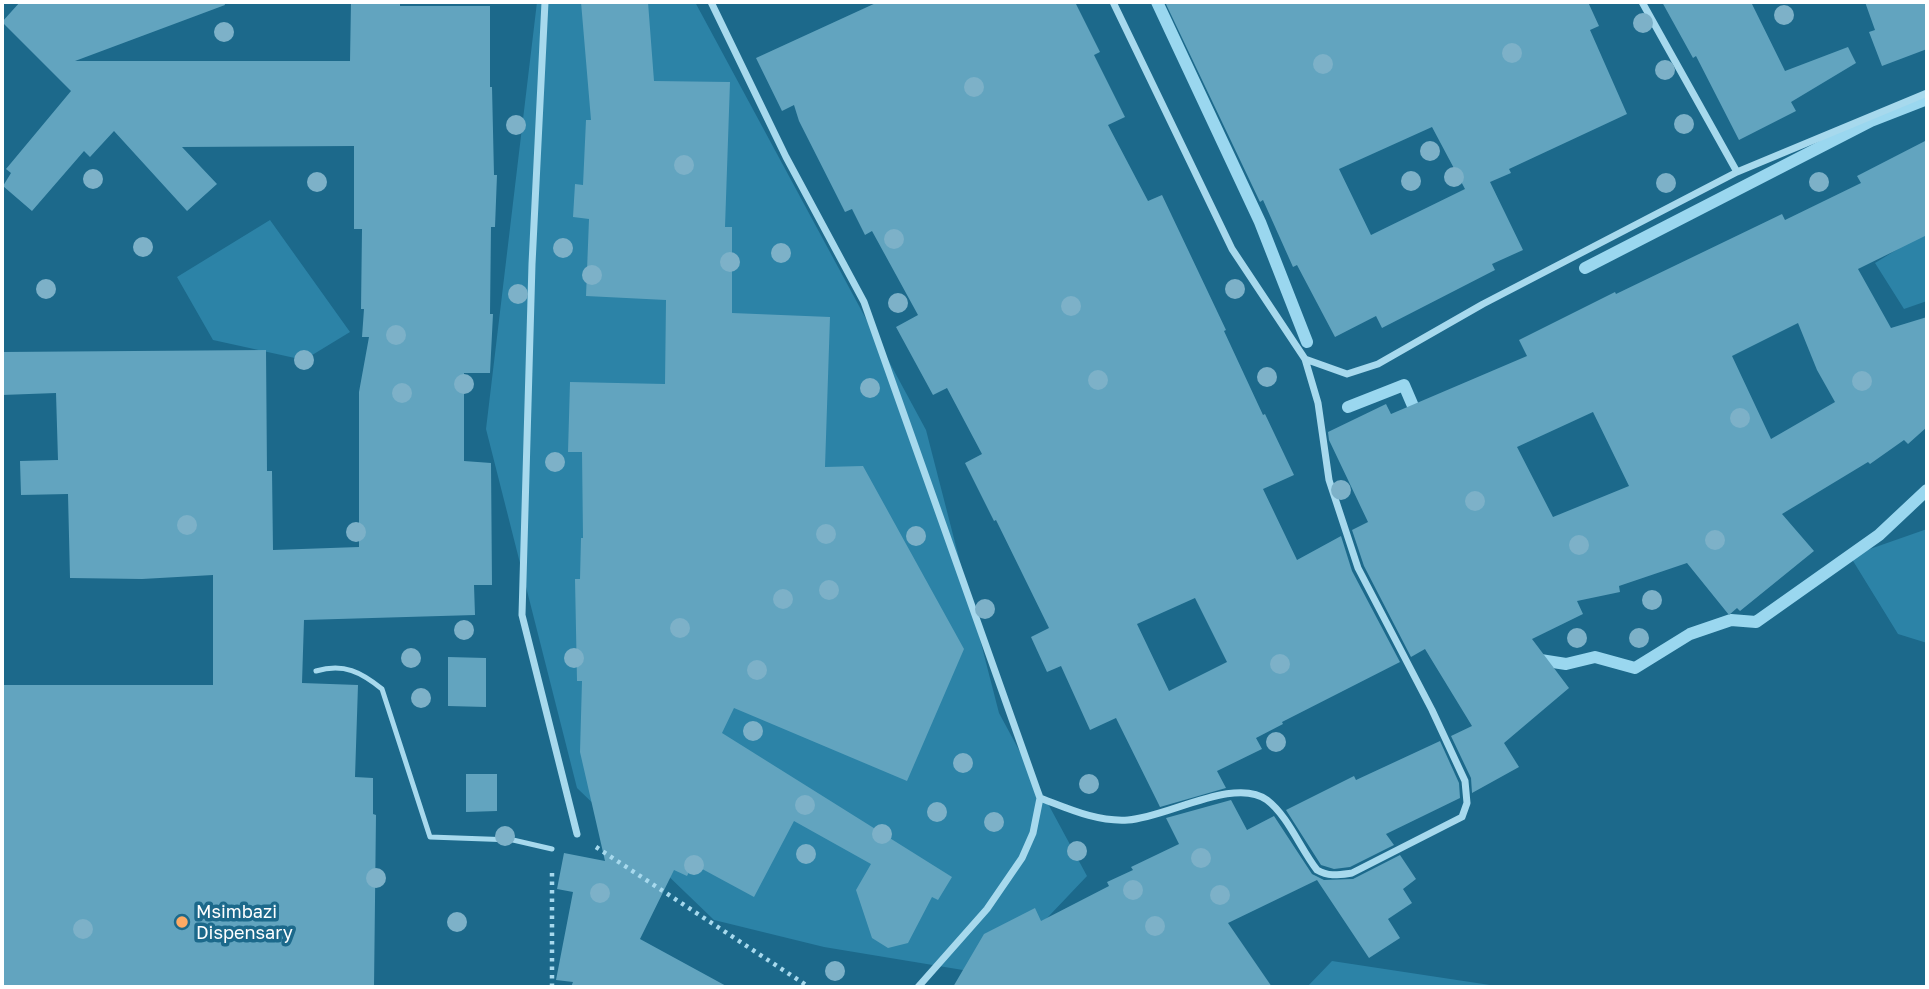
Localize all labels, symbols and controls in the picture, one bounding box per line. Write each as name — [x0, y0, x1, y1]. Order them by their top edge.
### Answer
place label: Msimbazi Dispensary — [196, 901, 293, 944]
marker: Msimbazi Dispensary — [174, 914, 190, 930]

